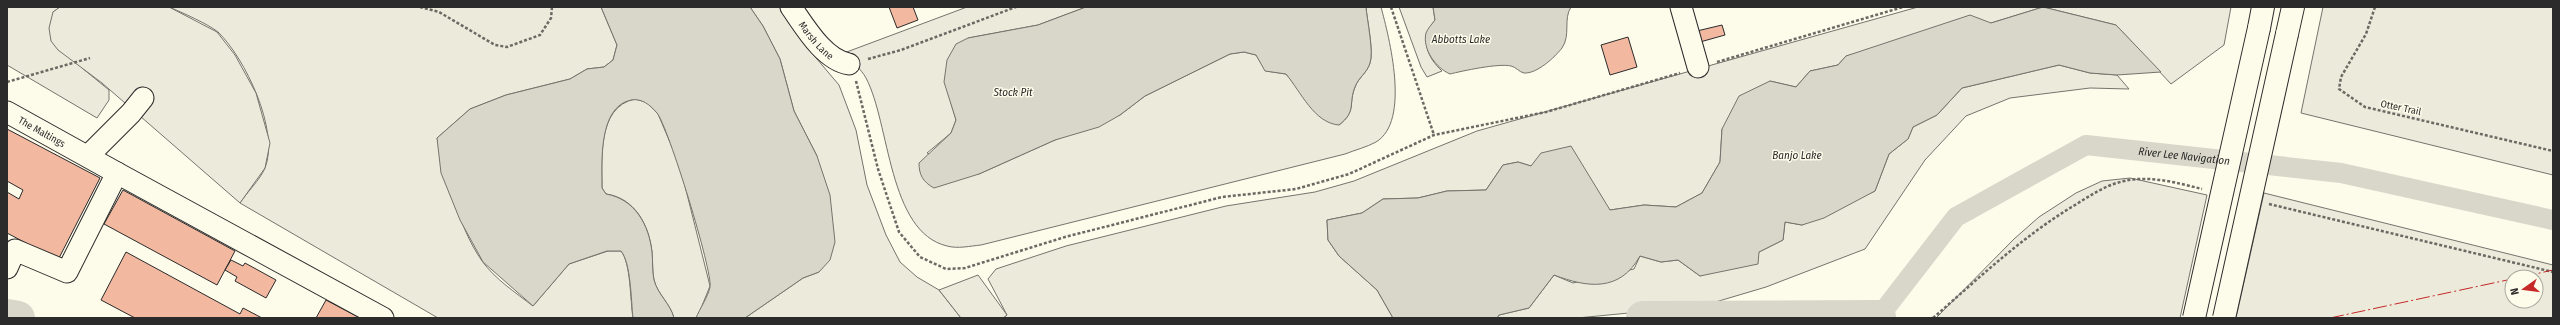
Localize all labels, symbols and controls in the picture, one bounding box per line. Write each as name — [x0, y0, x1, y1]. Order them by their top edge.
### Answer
street label: Marsh Lane — [796, 19, 836, 63]
water label: Abbotts Lake — [1431, 33, 1490, 46]
water label: Stock Pit — [992, 86, 1033, 99]
street label: Otter Trail — [2379, 98, 2422, 118]
street label: The Maltings — [16, 114, 67, 150]
water label: River Lee Navigation — [2138, 145, 2231, 168]
water label: Banjo Lake — [1772, 149, 1822, 162]
north arrow — [2504, 269, 2544, 309]
text: N — [2508, 287, 2522, 296]

